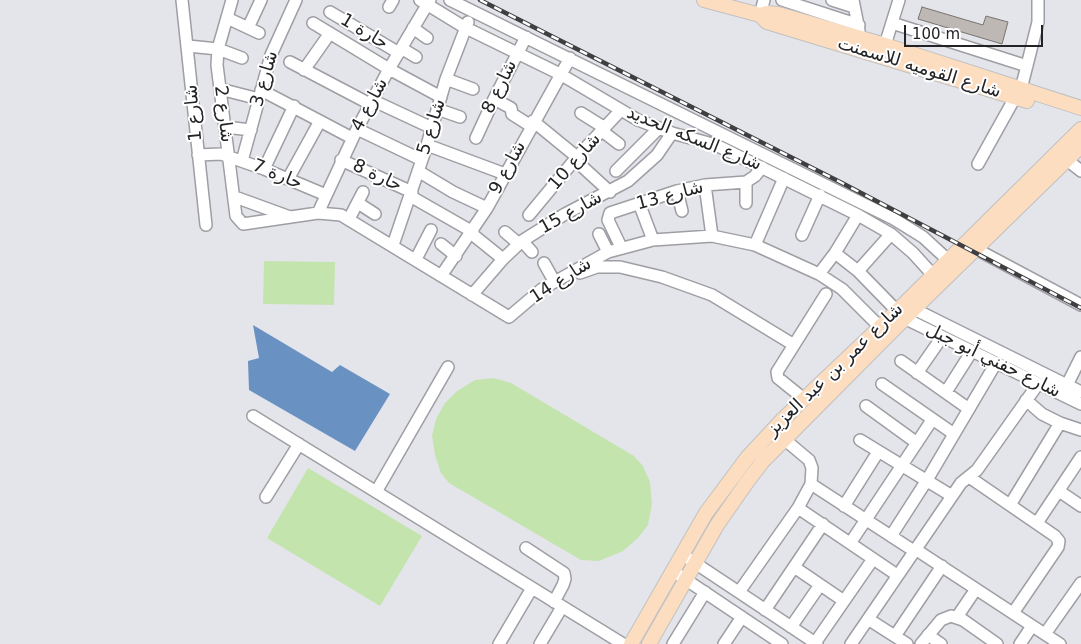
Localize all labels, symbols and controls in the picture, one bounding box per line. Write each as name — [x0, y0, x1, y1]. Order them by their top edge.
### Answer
street label: حارة 1 — [336, 9, 392, 55]
scale bar — [906, 15, 1045, 47]
text: 100 m — [912, 25, 960, 43]
street label: شارع القوميه للاسمنت — [835, 33, 1003, 103]
street label: شارع 3 — [247, 49, 283, 109]
street label: شارع 8 — [478, 57, 522, 117]
street label: شارع 4 — [347, 75, 393, 135]
street label: شارع 1 — [181, 84, 207, 142]
street label: شارع 2 — [209, 84, 237, 144]
street label: شارع 5 — [413, 97, 451, 157]
street label: شارع السكه الحديد — [623, 102, 765, 176]
street label: شارع 10 — [544, 129, 606, 195]
street label: شارع 9 — [485, 138, 531, 198]
street label: حارة 7 — [249, 155, 305, 195]
street label: حارة 8 — [349, 155, 405, 197]
street label: شارع 13 — [634, 177, 706, 215]
street label: شارع 15 — [536, 187, 606, 239]
street label: شارع 14 — [526, 253, 596, 309]
street label: شارع عمر بن عبد العزيز — [762, 299, 908, 441]
street label: شارع حفني أبو جبل — [922, 319, 1064, 403]

